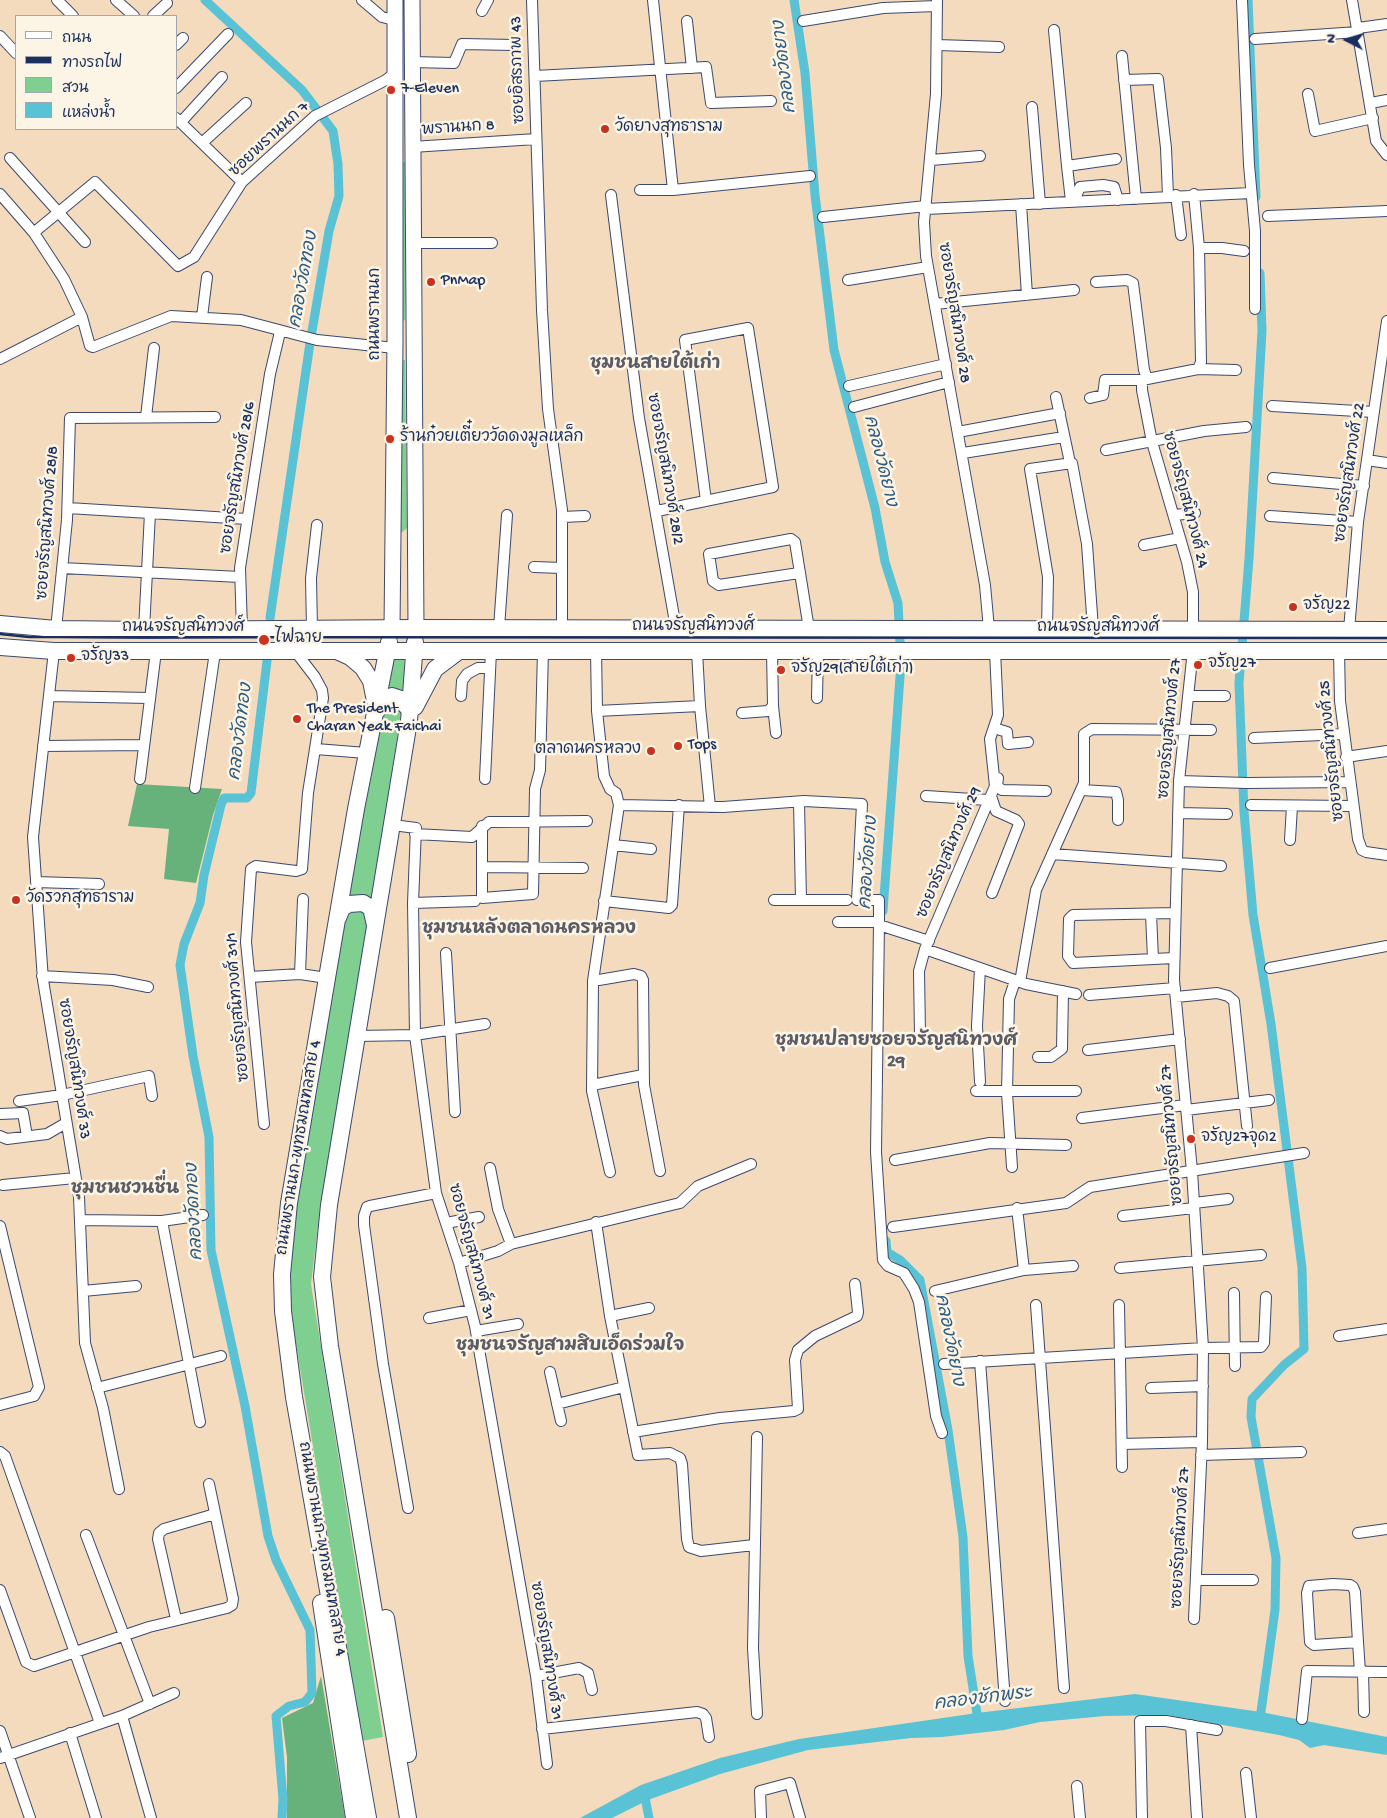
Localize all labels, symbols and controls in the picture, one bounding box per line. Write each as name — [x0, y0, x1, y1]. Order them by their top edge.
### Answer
legend — [15, 15, 178, 130]
north arrow — [1322, 15, 1372, 65]
street label: ซอยอิสรภาพ 43 — [508, 16, 530, 124]
water label: คลองวัดยาง — [770, 19, 802, 115]
text: ถนน — [62, 30, 91, 48]
text: N — [1323, 33, 1340, 44]
text: ทางรถไฟ — [62, 55, 122, 73]
text: สวน — [62, 80, 89, 98]
place label: 7-Eleven — [401, 80, 459, 100]
marker: 7-Eleven — [385, 84, 397, 96]
street label: ซอยพรานนก 7 — [226, 98, 314, 182]
text: แหล่งน้ำ — [62, 105, 116, 123]
street label: พรานนก 8 — [421, 117, 495, 141]
place label: วัดยางสุทธาราม — [615, 119, 723, 139]
marker: วัดยางสุทธาราม — [599, 123, 611, 135]
water label: คลองวัดทอง — [286, 230, 324, 330]
street label: ซอยจรัญสนิทวงศ์ 28 — [932, 241, 974, 385]
street label: ถนนพรานนก — [367, 268, 387, 360]
place label: PnMap — [441, 272, 485, 292]
marker: PnMap — [425, 276, 437, 288]
district label: ชุมชนสายใต้เก่า — [590, 354, 720, 376]
street label: ซอยจรัญสนิทวงศ์ 28/2 — [641, 392, 687, 546]
street label: ซอยจรัญสนิทวงศ์ 28/6 — [217, 401, 261, 555]
street label: ซอยจรัญสนิทวงศ์ 22 — [1332, 402, 1370, 544]
water label: คลองวัดยาง — [857, 413, 901, 509]
place label: ร้านก๋วยเตี๋ยววัดดงมูลเหล็ก — [400, 429, 584, 449]
street label: ซอยจรัญสนิทวงศ์ 24 — [1157, 430, 1211, 570]
marker: ร้านก๋วยเตี๋ยววัดดงมูลเหล็ก — [384, 433, 396, 445]
street label: ซอยจรัญสนิทวงศ์ 28/8 — [34, 445, 64, 601]
place label: จรัญ22 — [1303, 597, 1350, 617]
marker: จรัญ22 — [1287, 601, 1299, 613]
street label: ถนนจรัญสนิทวงศ์ — [632, 618, 754, 638]
street label: ถนนจรัญสนิทวงศ์ — [122, 619, 244, 639]
street label: ถนนจรัญสนิทวงศ์ — [1037, 619, 1159, 639]
place label: ไฟฉาย — [275, 630, 322, 650]
marker: ไฟฉาย — [257, 633, 271, 647]
place label: จรัญ33 — [81, 648, 129, 668]
marker: จรัญ33 — [65, 652, 77, 664]
place label: จรัญ27 — [1208, 655, 1256, 675]
street label: ซอยจรัญสนิทวงศ์ 27 — [1155, 658, 1187, 800]
marker: จรัญ27 — [1192, 659, 1204, 671]
place label: จรัญ29(สายใต้เก่า) — [791, 660, 914, 680]
marker: จรัญ29(สายใต้เก่า) — [775, 664, 787, 676]
street label: ซอยจรัญสนิทวงศ์ 25 — [1316, 680, 1350, 822]
water label: คลองวัดทอง — [225, 682, 259, 782]
place label: The President Charan Yeak Faichai — [307, 700, 442, 738]
marker: The President Charan Yeak Faichai — [291, 713, 303, 725]
place label: Tops — [688, 736, 716, 756]
marker: Tops — [672, 740, 684, 752]
place label: ตลาดนครหลวง — [535, 741, 641, 761]
marker: ตลาดนครหลวง — [645, 745, 657, 757]
street label: ซอยจรัญสนิทวงศ์ 29 — [914, 784, 986, 922]
water label: คลองวัดยาง — [856, 816, 884, 910]
place label: วัดรวกสุทธาราม — [26, 890, 134, 910]
marker: วัดรวกสุทธาราม — [10, 894, 22, 906]
district label: ชุมชนหลังตลาดนครหลวง — [422, 919, 636, 941]
street label: ซอยจรัญสนิทวงศ์ 31/1 — [223, 931, 255, 1083]
street label: ซอยจรัญสนิทวงศ์ 33 — [52, 997, 94, 1141]
district label: ชุมชนปลายซอยจรัญสนิทวงศ์ 29 — [775, 1031, 1017, 1074]
street label: ถนนพรานนก-พุทธมณฑลสาย 4 — [274, 1039, 326, 1257]
street label: ซอยจรัญสนิทวงศ์ 27 — [1157, 1064, 1189, 1206]
place label: จรัญ27จุด2 — [1201, 1129, 1277, 1149]
marker: จรัญ27จุด2 — [1185, 1133, 1197, 1145]
water label: คลองวัดทอง — [183, 1163, 209, 1261]
district label: ชุมชนชวนชื่น — [71, 1179, 179, 1201]
street label: ซอยจรัญสนิทวงศ์ 31 — [443, 1182, 497, 1322]
water label: คลองวัดยาง — [928, 1292, 968, 1388]
district label: ชุมชนจรัญสามสิบเอ็ดร่วมใจ — [456, 1336, 684, 1358]
street label: ถนนพรานนก-พุทธมณฑลสาย 4 — [293, 1440, 349, 1658]
street label: ซอยจรัญสนิทวงศ์ 27 — [1169, 1467, 1195, 1609]
street label: ซอยจรัญสนิทวงศ์ 31 — [525, 1580, 565, 1722]
water label: คลองชักพระ — [933, 1683, 1033, 1717]

